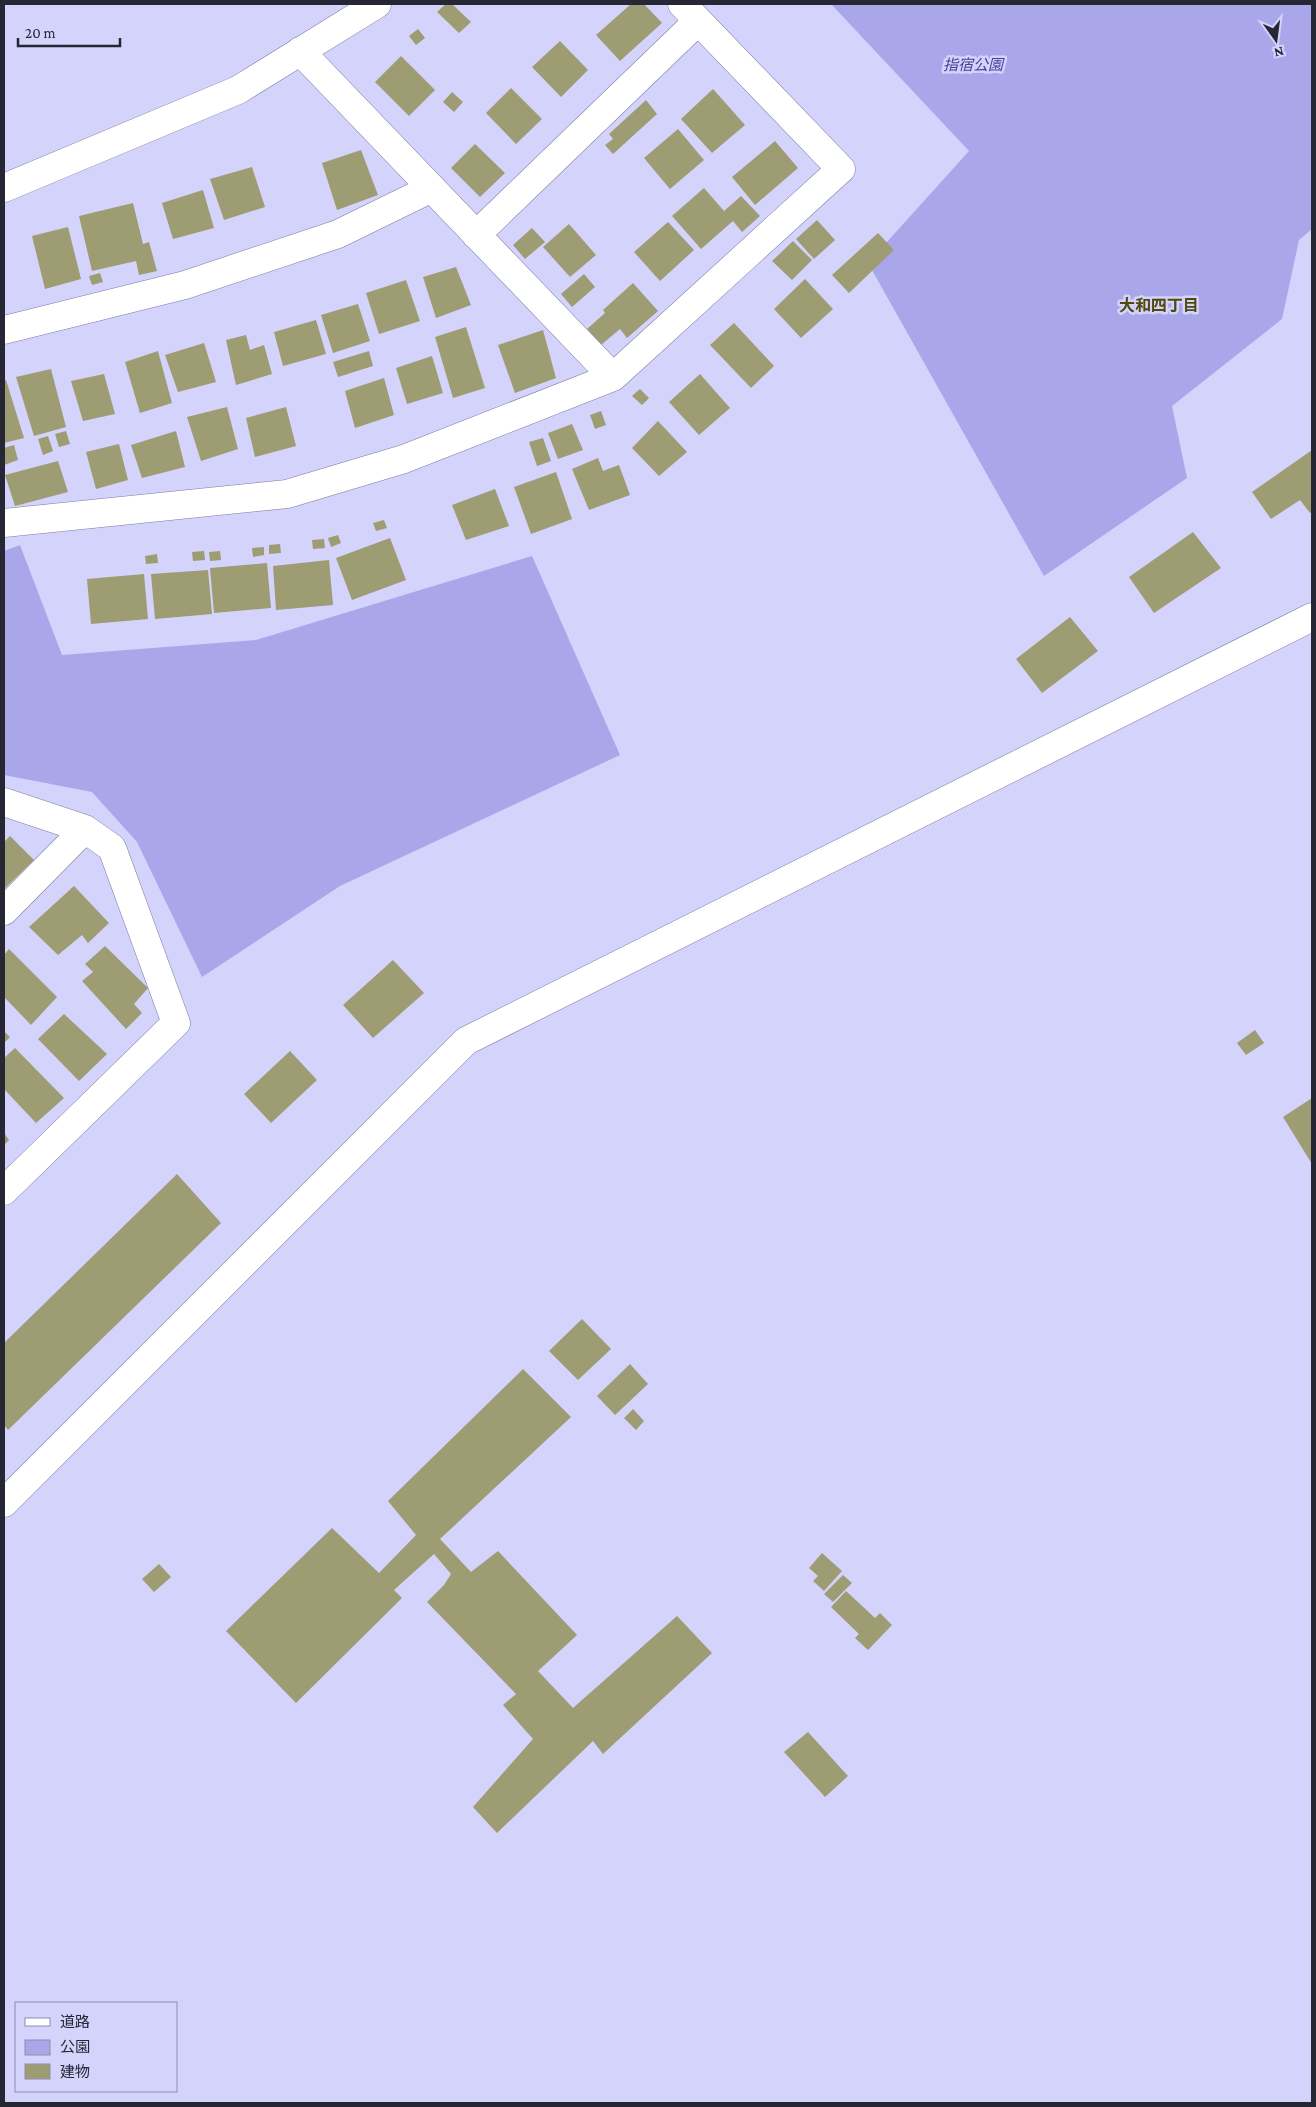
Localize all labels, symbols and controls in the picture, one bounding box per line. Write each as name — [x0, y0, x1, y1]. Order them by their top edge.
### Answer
scale bar — [18, 15, 120, 47]
north arrow — [1251, 15, 1301, 65]
text: 20 m — [25, 25, 56, 41]
text: N — [1272, 44, 1286, 62]
park label: 指宿公園 — [943, 57, 1005, 73]
district label: 大和四丁目 — [1119, 297, 1199, 314]
legend — [15, 2002, 178, 2092]
text: 道路 — [60, 2014, 90, 2030]
text: 公園 — [60, 2039, 90, 2055]
text: 建物 — [60, 2064, 90, 2080]

